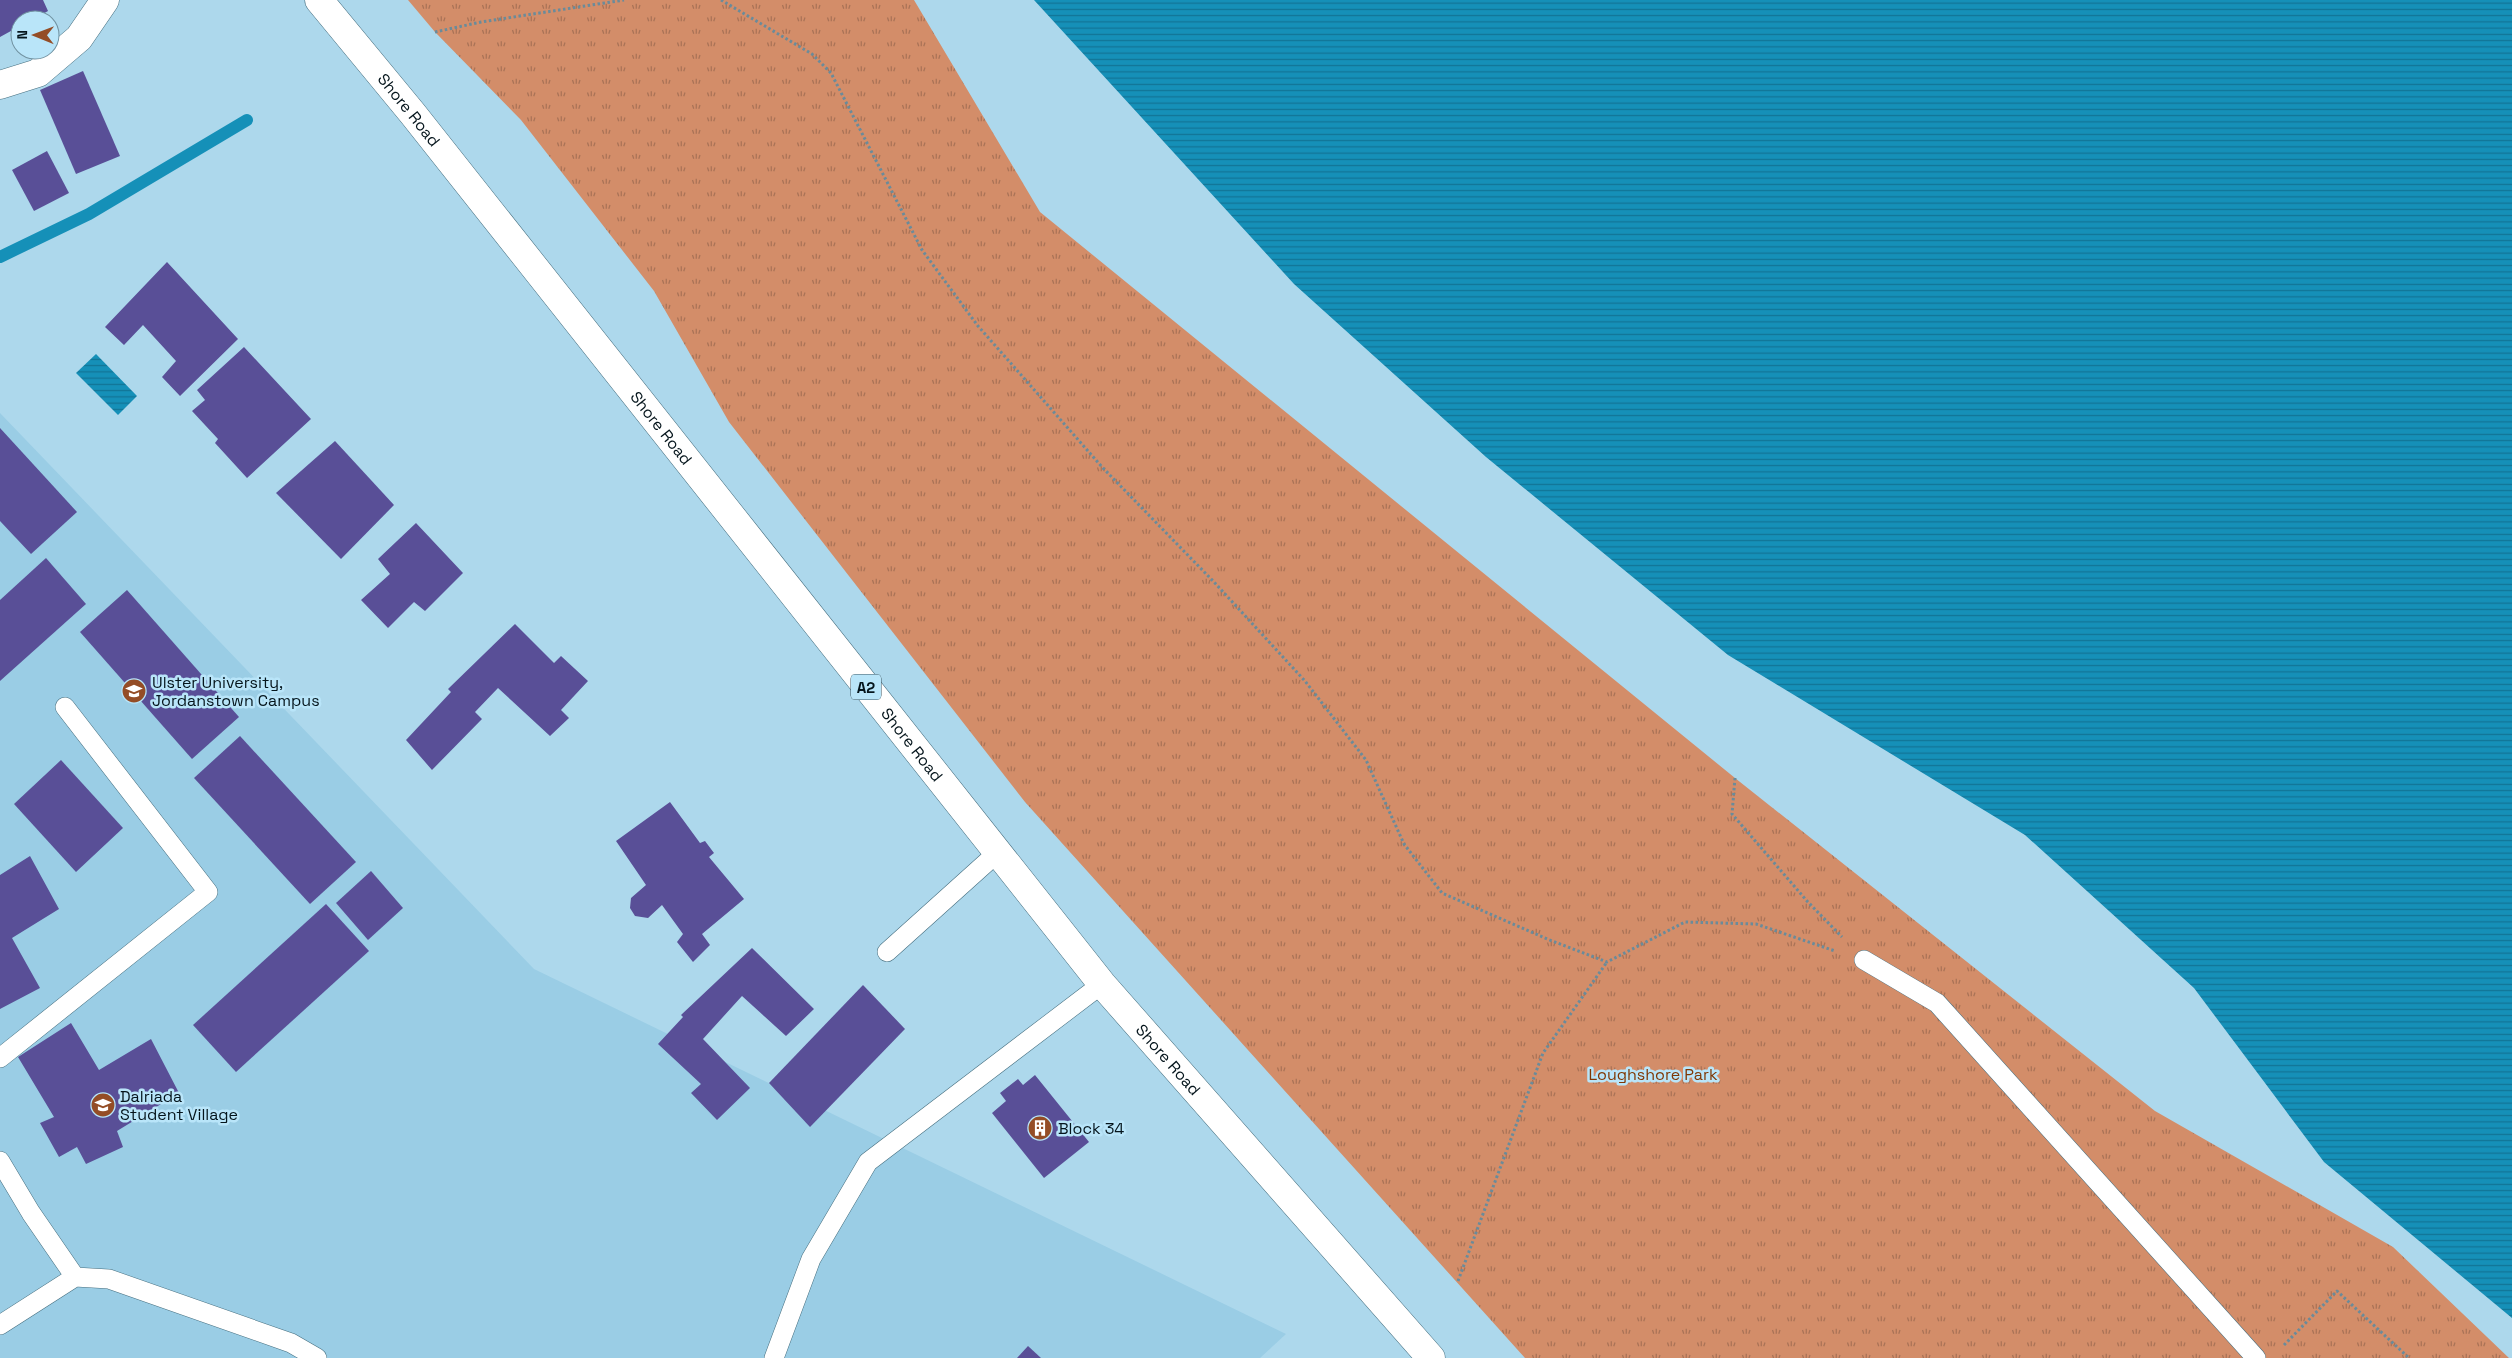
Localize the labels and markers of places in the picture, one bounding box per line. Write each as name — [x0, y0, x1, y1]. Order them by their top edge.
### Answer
place label: Ulster University, Jordanstown Campus — [152, 672, 320, 711]
school or university icon: Ulster University, Jordanstown Campus — [121, 678, 147, 704]
place label: Dalriada Student Village — [120, 1086, 238, 1125]
school or university icon: Dalriada Student Village — [90, 1092, 116, 1118]
building icon: Block 34 — [1027, 1115, 1053, 1141]
place label: Block 34 — [1058, 1118, 1124, 1139]

